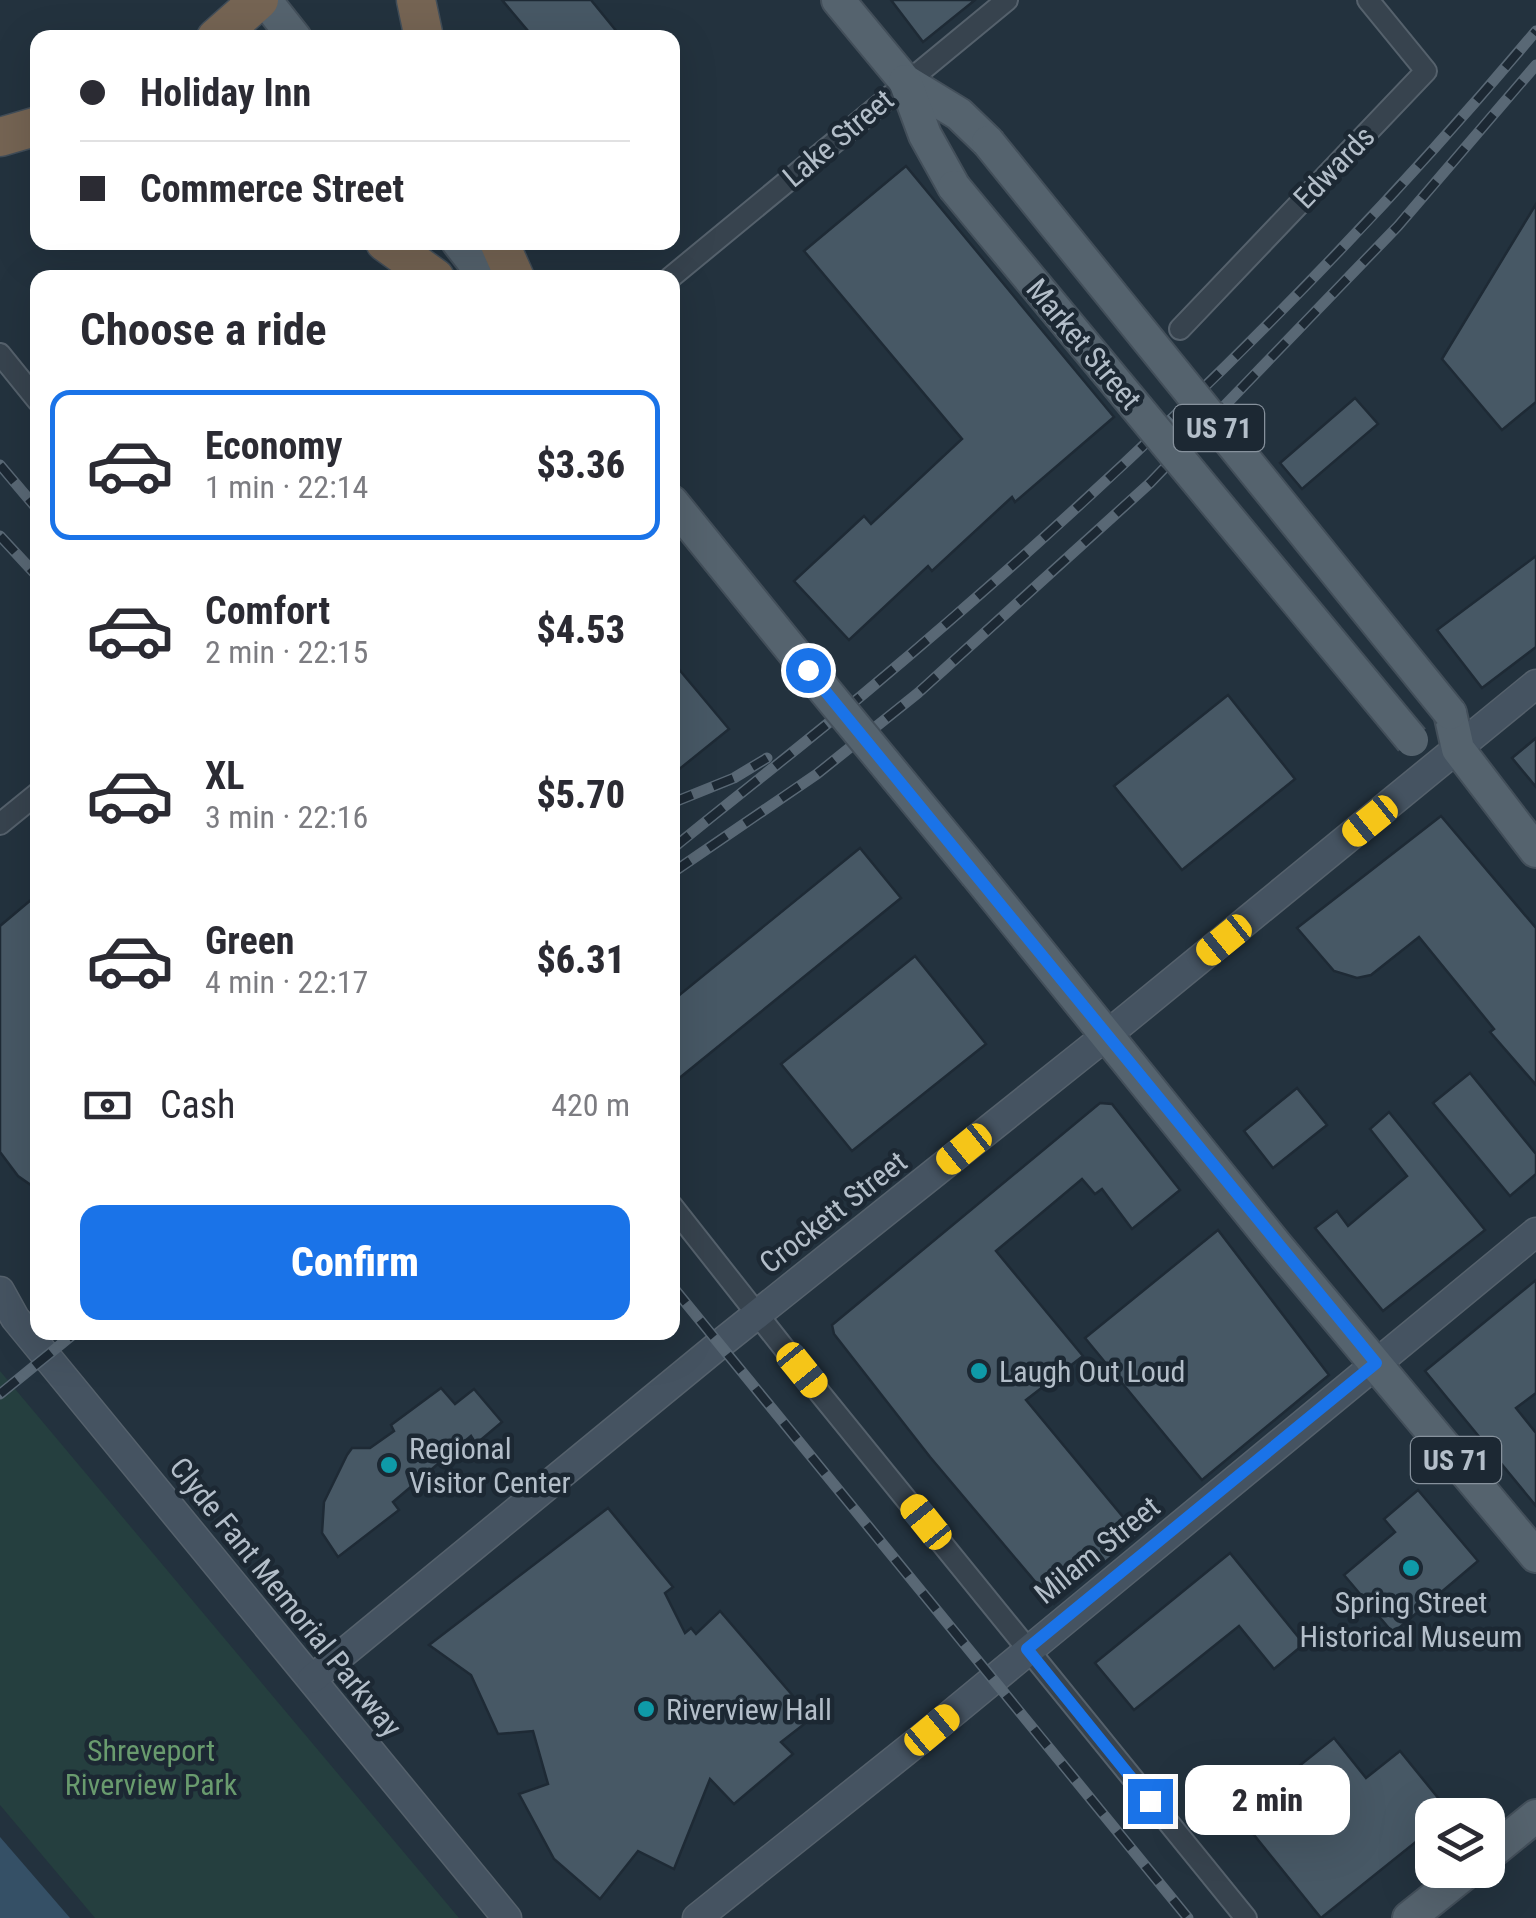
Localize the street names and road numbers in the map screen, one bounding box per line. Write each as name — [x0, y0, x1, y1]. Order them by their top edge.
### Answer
street label: Lake Street — [776, 82, 900, 194]
street label: Edwards — [1286, 119, 1382, 215]
street label: Market Street — [1019, 272, 1149, 416]
road number: US 71 — [1174, 405, 1264, 451]
street label: Crockett Street — [752, 1144, 914, 1280]
road number: US 71 — [1411, 1437, 1501, 1483]
street label: Clyde Fant Memorial Parkway — [163, 1450, 409, 1744]
street label: Milam Street — [1027, 1489, 1167, 1611]

